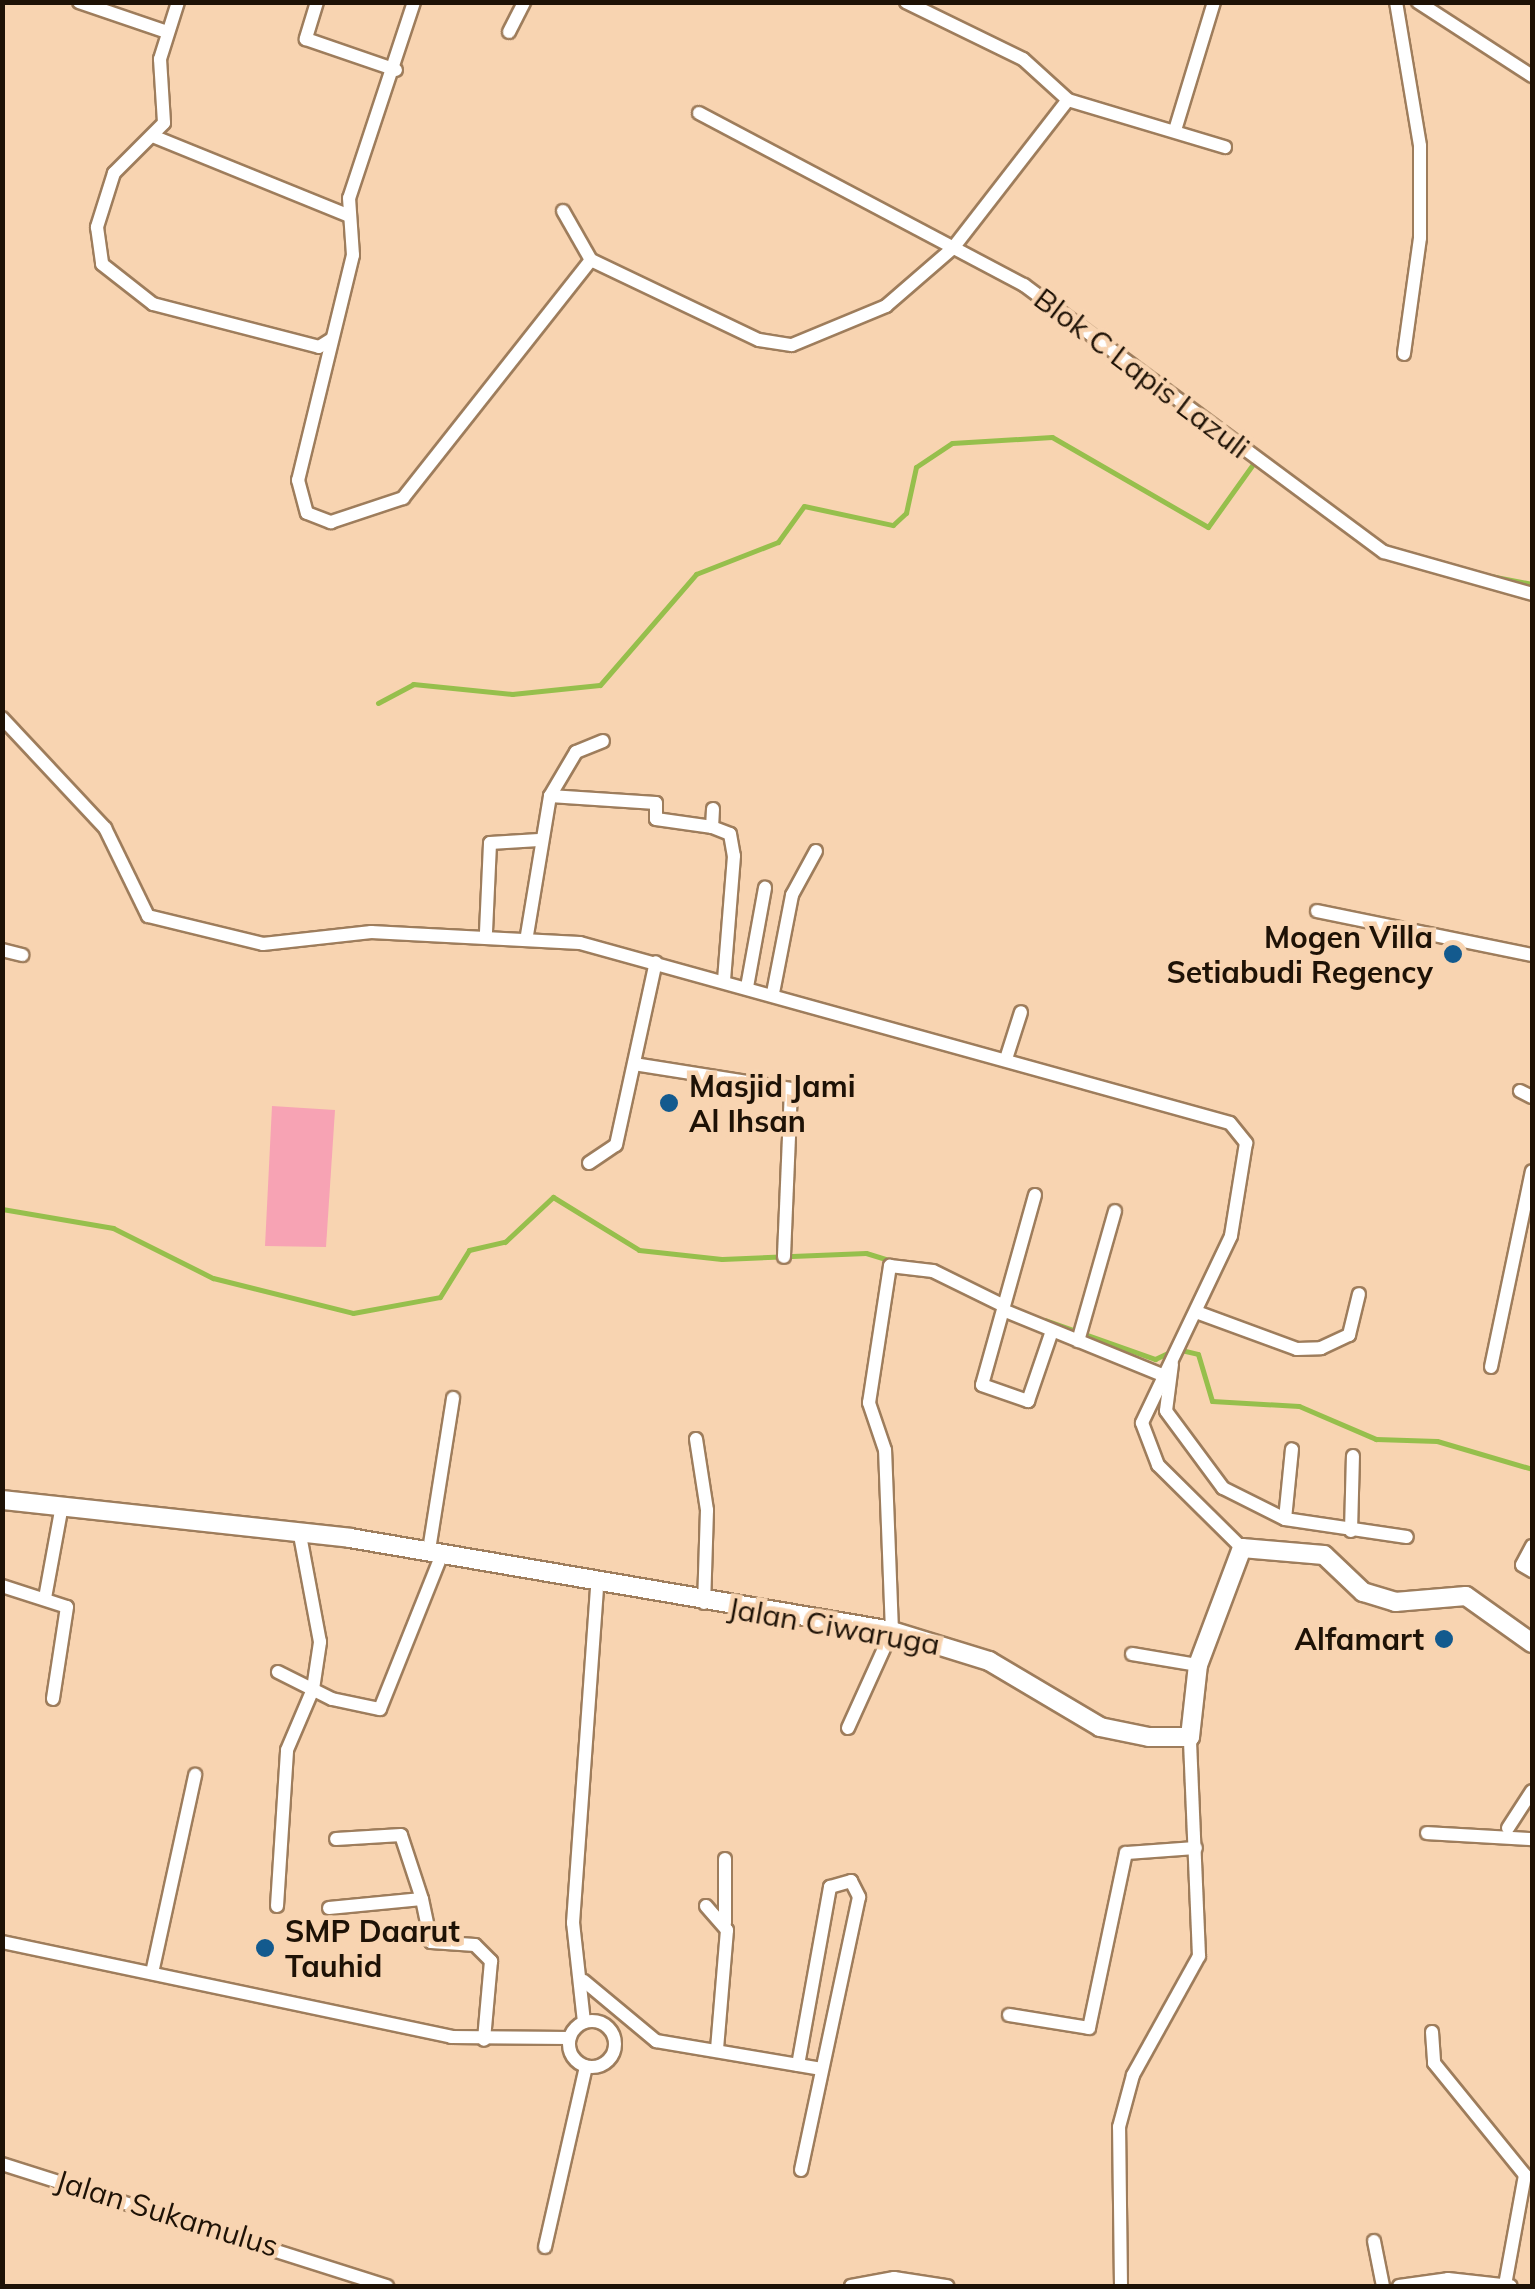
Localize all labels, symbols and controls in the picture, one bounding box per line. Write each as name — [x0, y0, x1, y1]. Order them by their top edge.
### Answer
street label: Blok C Lapis Lazuli — [1027, 280, 1257, 466]
place label: Mogen Villa Setiabudi Regency — [1166, 919, 1433, 990]
marker: Mogen Villa Setiabudi Regency — [1442, 943, 1464, 965]
place label: Masjid Jami Al Ihsan — [689, 1068, 855, 1138]
marker: Masjid Jami Al Ihsan — [658, 1092, 680, 1114]
street label: Jalan Ciwaruga — [725, 1590, 943, 1662]
place label: Alfamart — [1295, 1621, 1424, 1657]
marker: Alfamart — [1433, 1628, 1455, 1650]
place label: SMP Daarut Tauhid — [285, 1913, 460, 1984]
marker: SMP Daarut Tauhid — [254, 1937, 276, 1959]
street label: Jalan Sukamulus — [51, 2162, 283, 2264]

